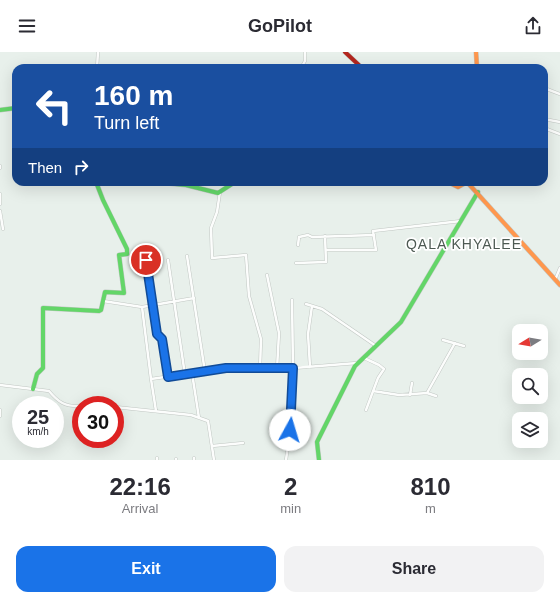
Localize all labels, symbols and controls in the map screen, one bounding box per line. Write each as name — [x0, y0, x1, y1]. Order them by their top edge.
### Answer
icon: menu — [16, 15, 38, 37]
icon: share — [522, 15, 544, 37]
text: GoPilot — [248, 16, 312, 36]
icon: left — [28, 80, 80, 132]
text: 160 m — [94, 80, 173, 111]
text: Turn left — [94, 113, 159, 133]
icon: right — [70, 156, 92, 178]
text: Then — [28, 159, 62, 176]
district label: QALA KHYALEE — [406, 236, 522, 252]
pin — [129, 243, 163, 277]
icon: arrive — [135, 249, 157, 271]
north arrow — [512, 324, 548, 360]
map controls — [512, 324, 548, 448]
button: search — [512, 368, 548, 404]
speed limit sign: 30 — [72, 396, 124, 448]
text: 25 — [27, 406, 49, 428]
position arrow — [269, 409, 311, 451]
button: layers — [512, 412, 548, 448]
text: km/h — [27, 426, 49, 437]
text: 22:16 — [109, 473, 171, 500]
text: 2 — [284, 473, 297, 500]
text: 810 — [411, 473, 451, 500]
text: Arrival — [122, 501, 159, 516]
text: min — [280, 501, 301, 516]
text: m — [425, 501, 436, 516]
button: Exit — [16, 546, 276, 592]
button: Share — [284, 546, 544, 592]

